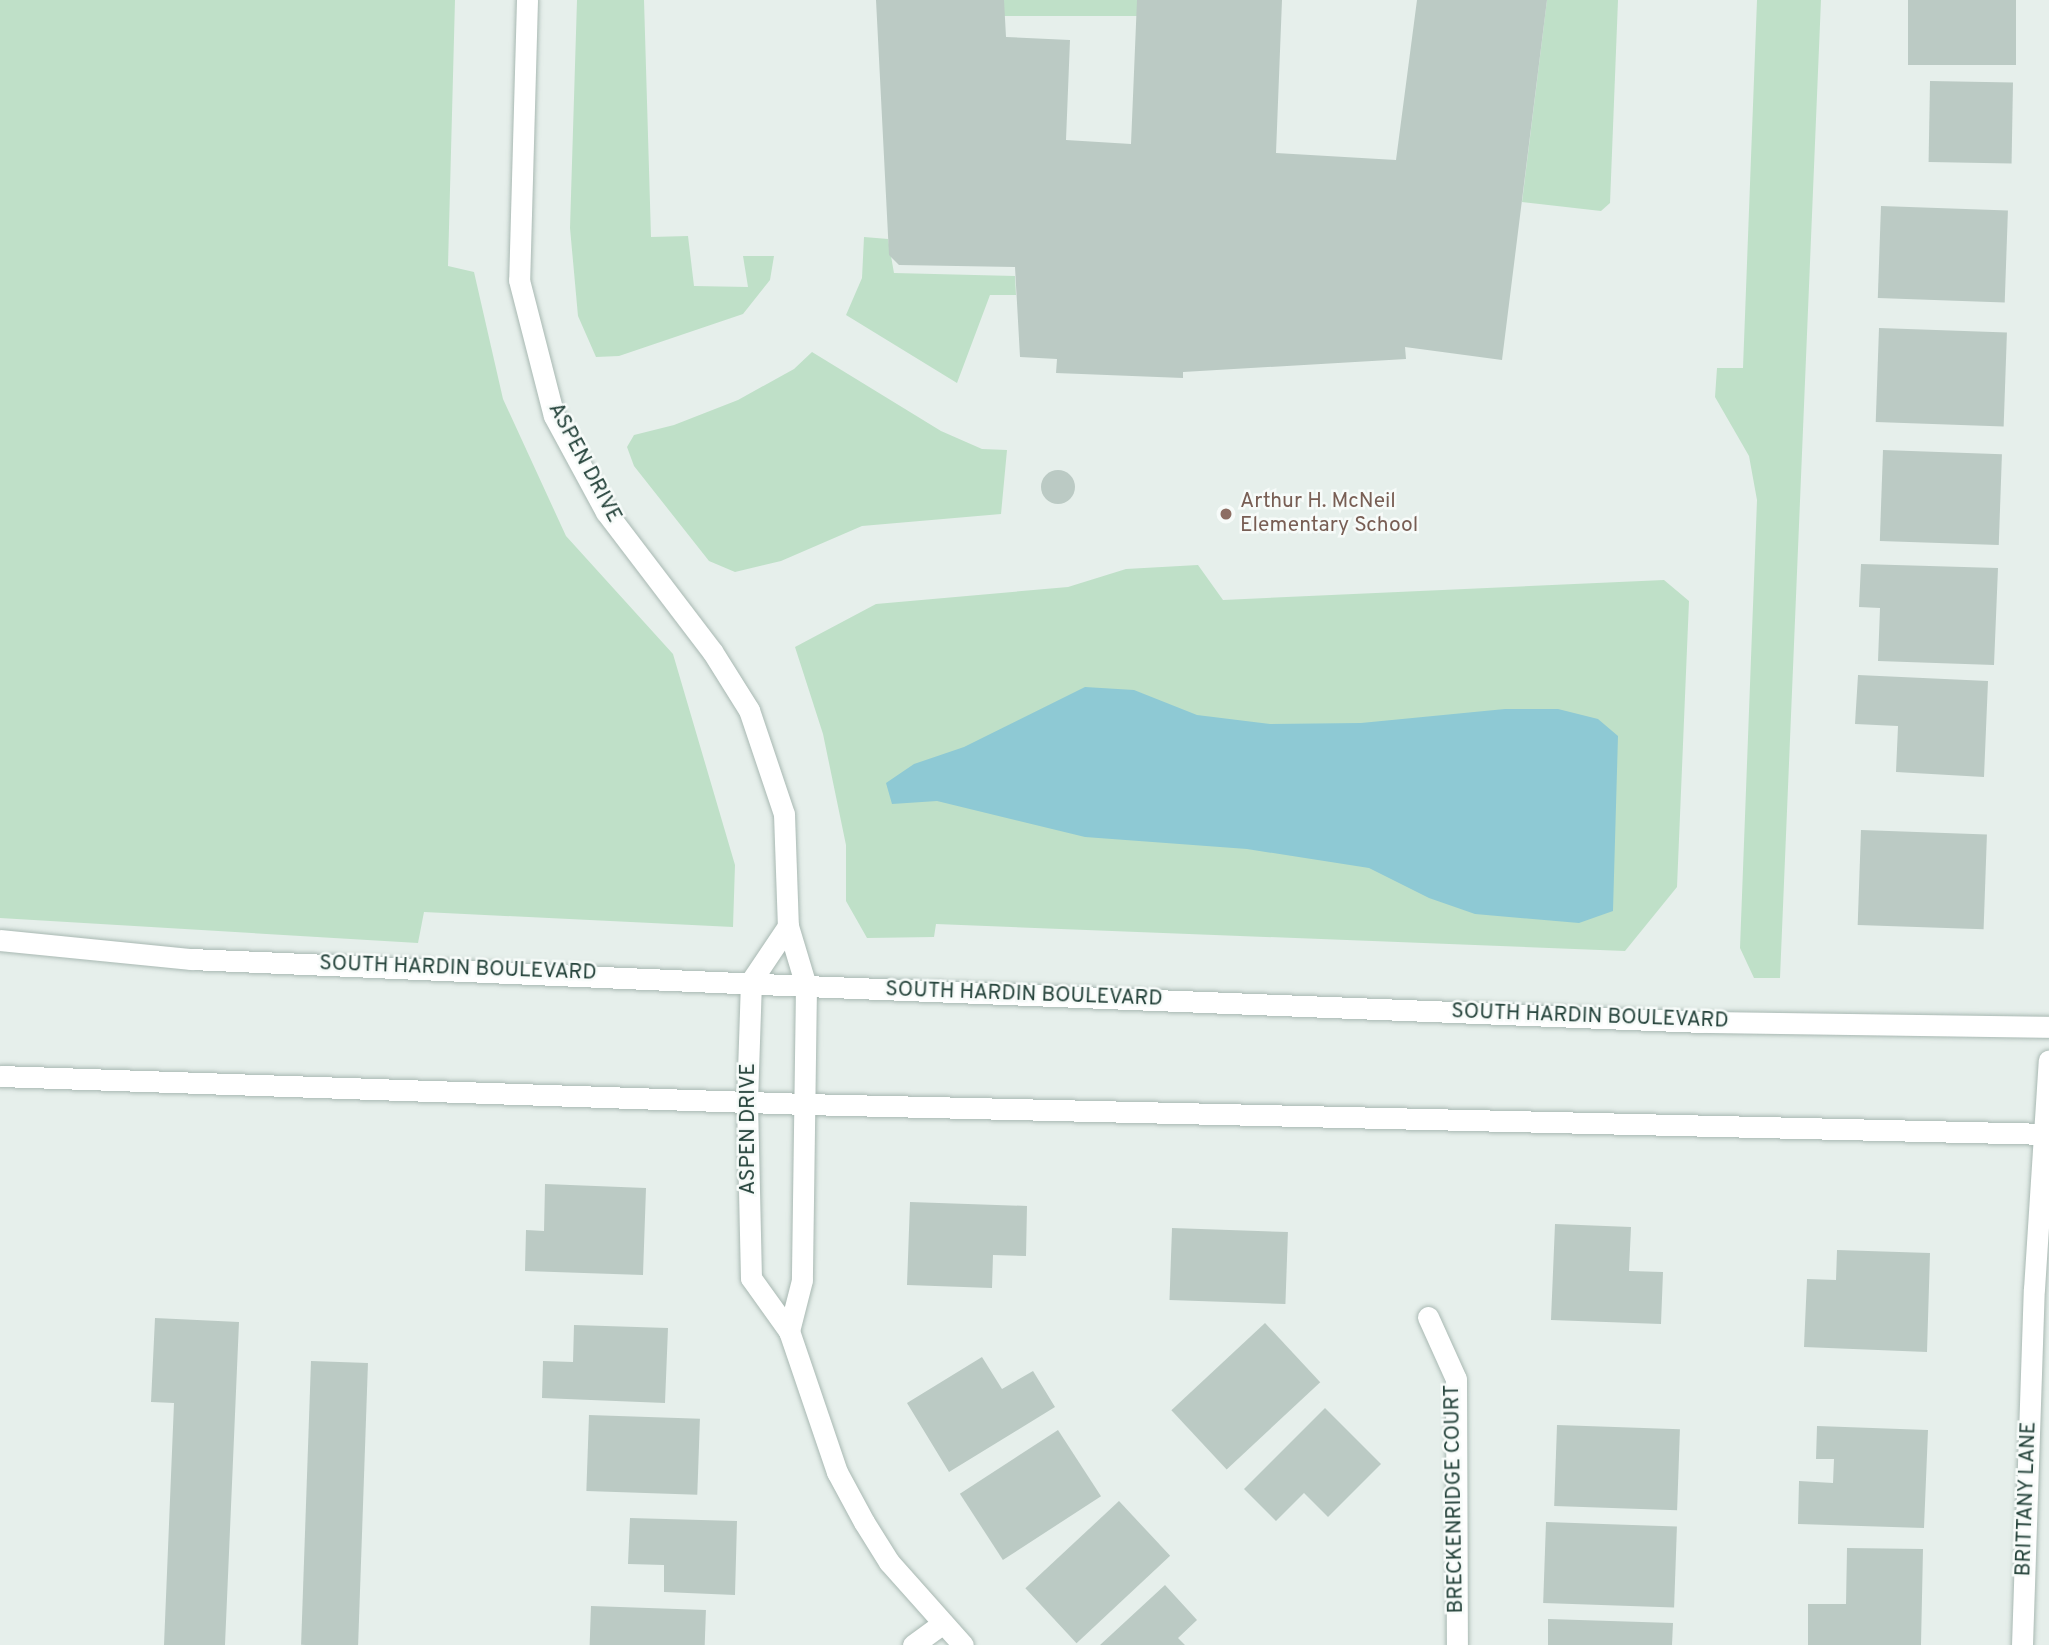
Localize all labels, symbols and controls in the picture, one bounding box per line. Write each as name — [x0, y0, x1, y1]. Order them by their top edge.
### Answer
street label: ASPEN DRIVE — [542, 399, 626, 527]
place label: Arthur H. McNeil Elementary School — [1240, 489, 1418, 539]
marker: Arthur H. McNeil Elementary School — [1218, 506, 1234, 522]
street label: SOUTH HARDIN BOULEVARD — [319, 952, 597, 986]
street label: SOUTH HARDIN BOULEVARD — [885, 978, 1163, 1012]
street label: SOUTH HARDIN BOULEVARD — [1451, 1000, 1729, 1034]
street label: ASPEN DRIVE — [736, 1063, 762, 1195]
street label: BRECKENRIDGE COURT — [1440, 1384, 1470, 1614]
street label: BRITTANY LANE — [2012, 1421, 2042, 1577]

